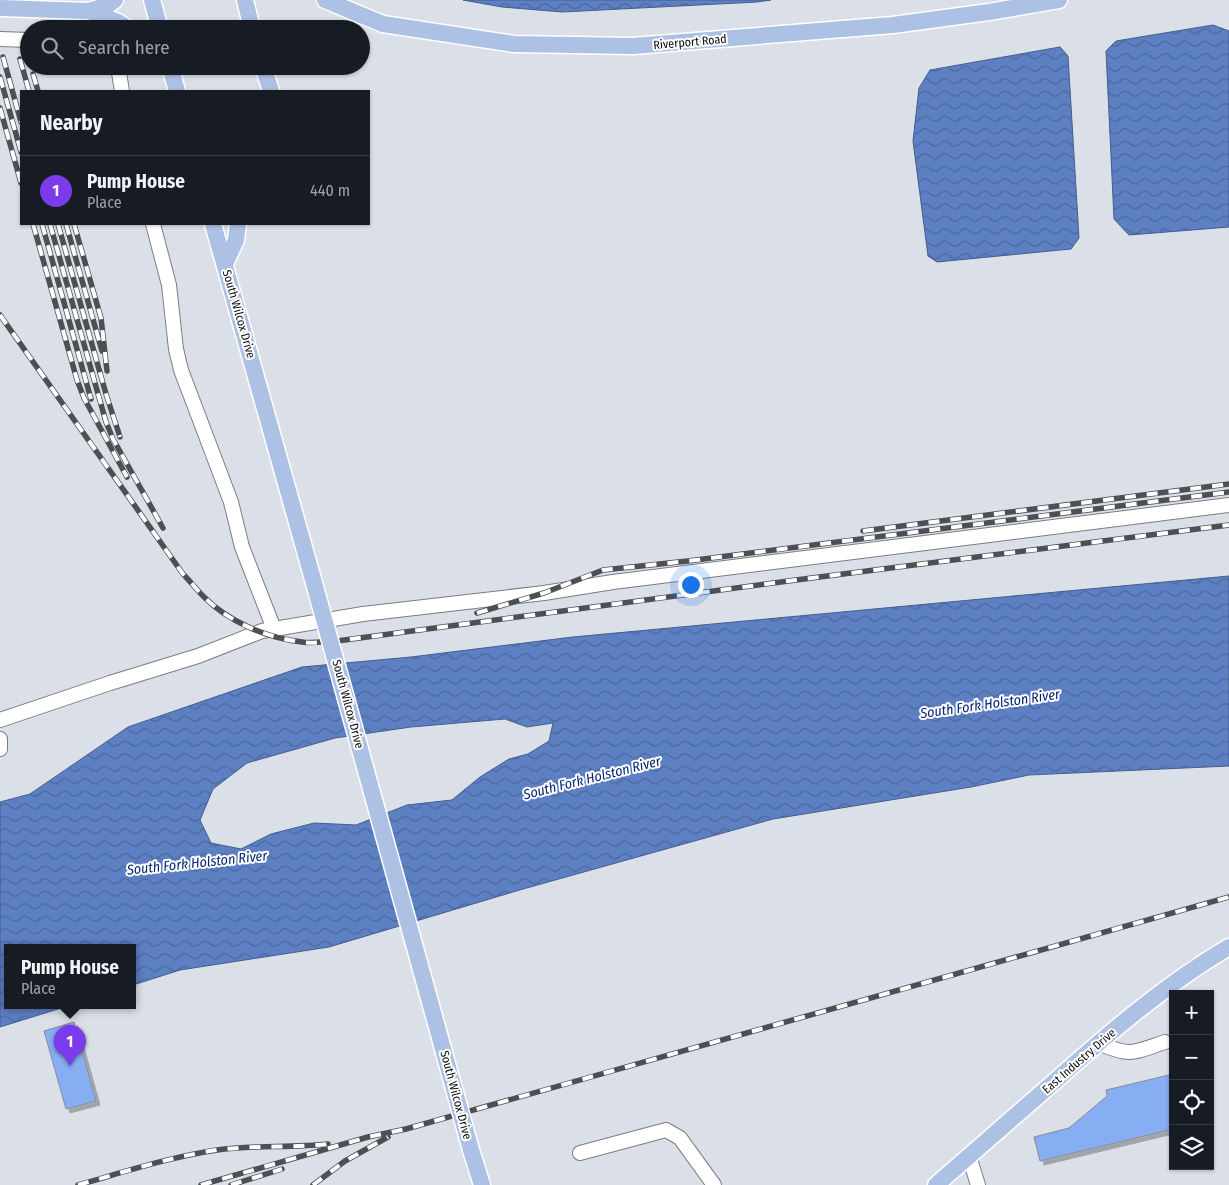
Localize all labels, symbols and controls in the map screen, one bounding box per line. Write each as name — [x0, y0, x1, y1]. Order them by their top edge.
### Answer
search box — [20, 20, 370, 75]
street label: Riverport Road — [653, 32, 727, 52]
icon: search — [38, 34, 66, 62]
text: Search here — [78, 36, 170, 59]
text: Nearby — [40, 110, 102, 136]
text: Pump House — [87, 170, 185, 193]
text: 1 — [53, 181, 59, 200]
text: 440 m — [310, 181, 350, 200]
text: Place — [87, 193, 122, 212]
street label: South Wilcox Drive — [220, 268, 258, 360]
your location — [678, 572, 704, 598]
street label: South Wilcox Drive — [329, 658, 367, 750]
water label: South Fork Holston River — [918, 686, 1062, 722]
water label: South Fork Holston River — [521, 752, 663, 804]
water label: South Fork Holston River — [125, 847, 269, 879]
popup — [4, 944, 136, 1009]
text: Pump House — [21, 956, 119, 979]
text: Place — [21, 979, 56, 998]
map controls — [1169, 990, 1214, 1170]
button: + — [1169, 990, 1214, 1035]
pin: 1 — [54, 1025, 86, 1066]
street label: East Industry Drive — [1040, 1025, 1118, 1097]
button: − — [1169, 1035, 1214, 1080]
street label: South Wilcox Drive — [437, 1049, 475, 1141]
button: locate — [1169, 1080, 1214, 1125]
button: layers — [1169, 1125, 1214, 1170]

